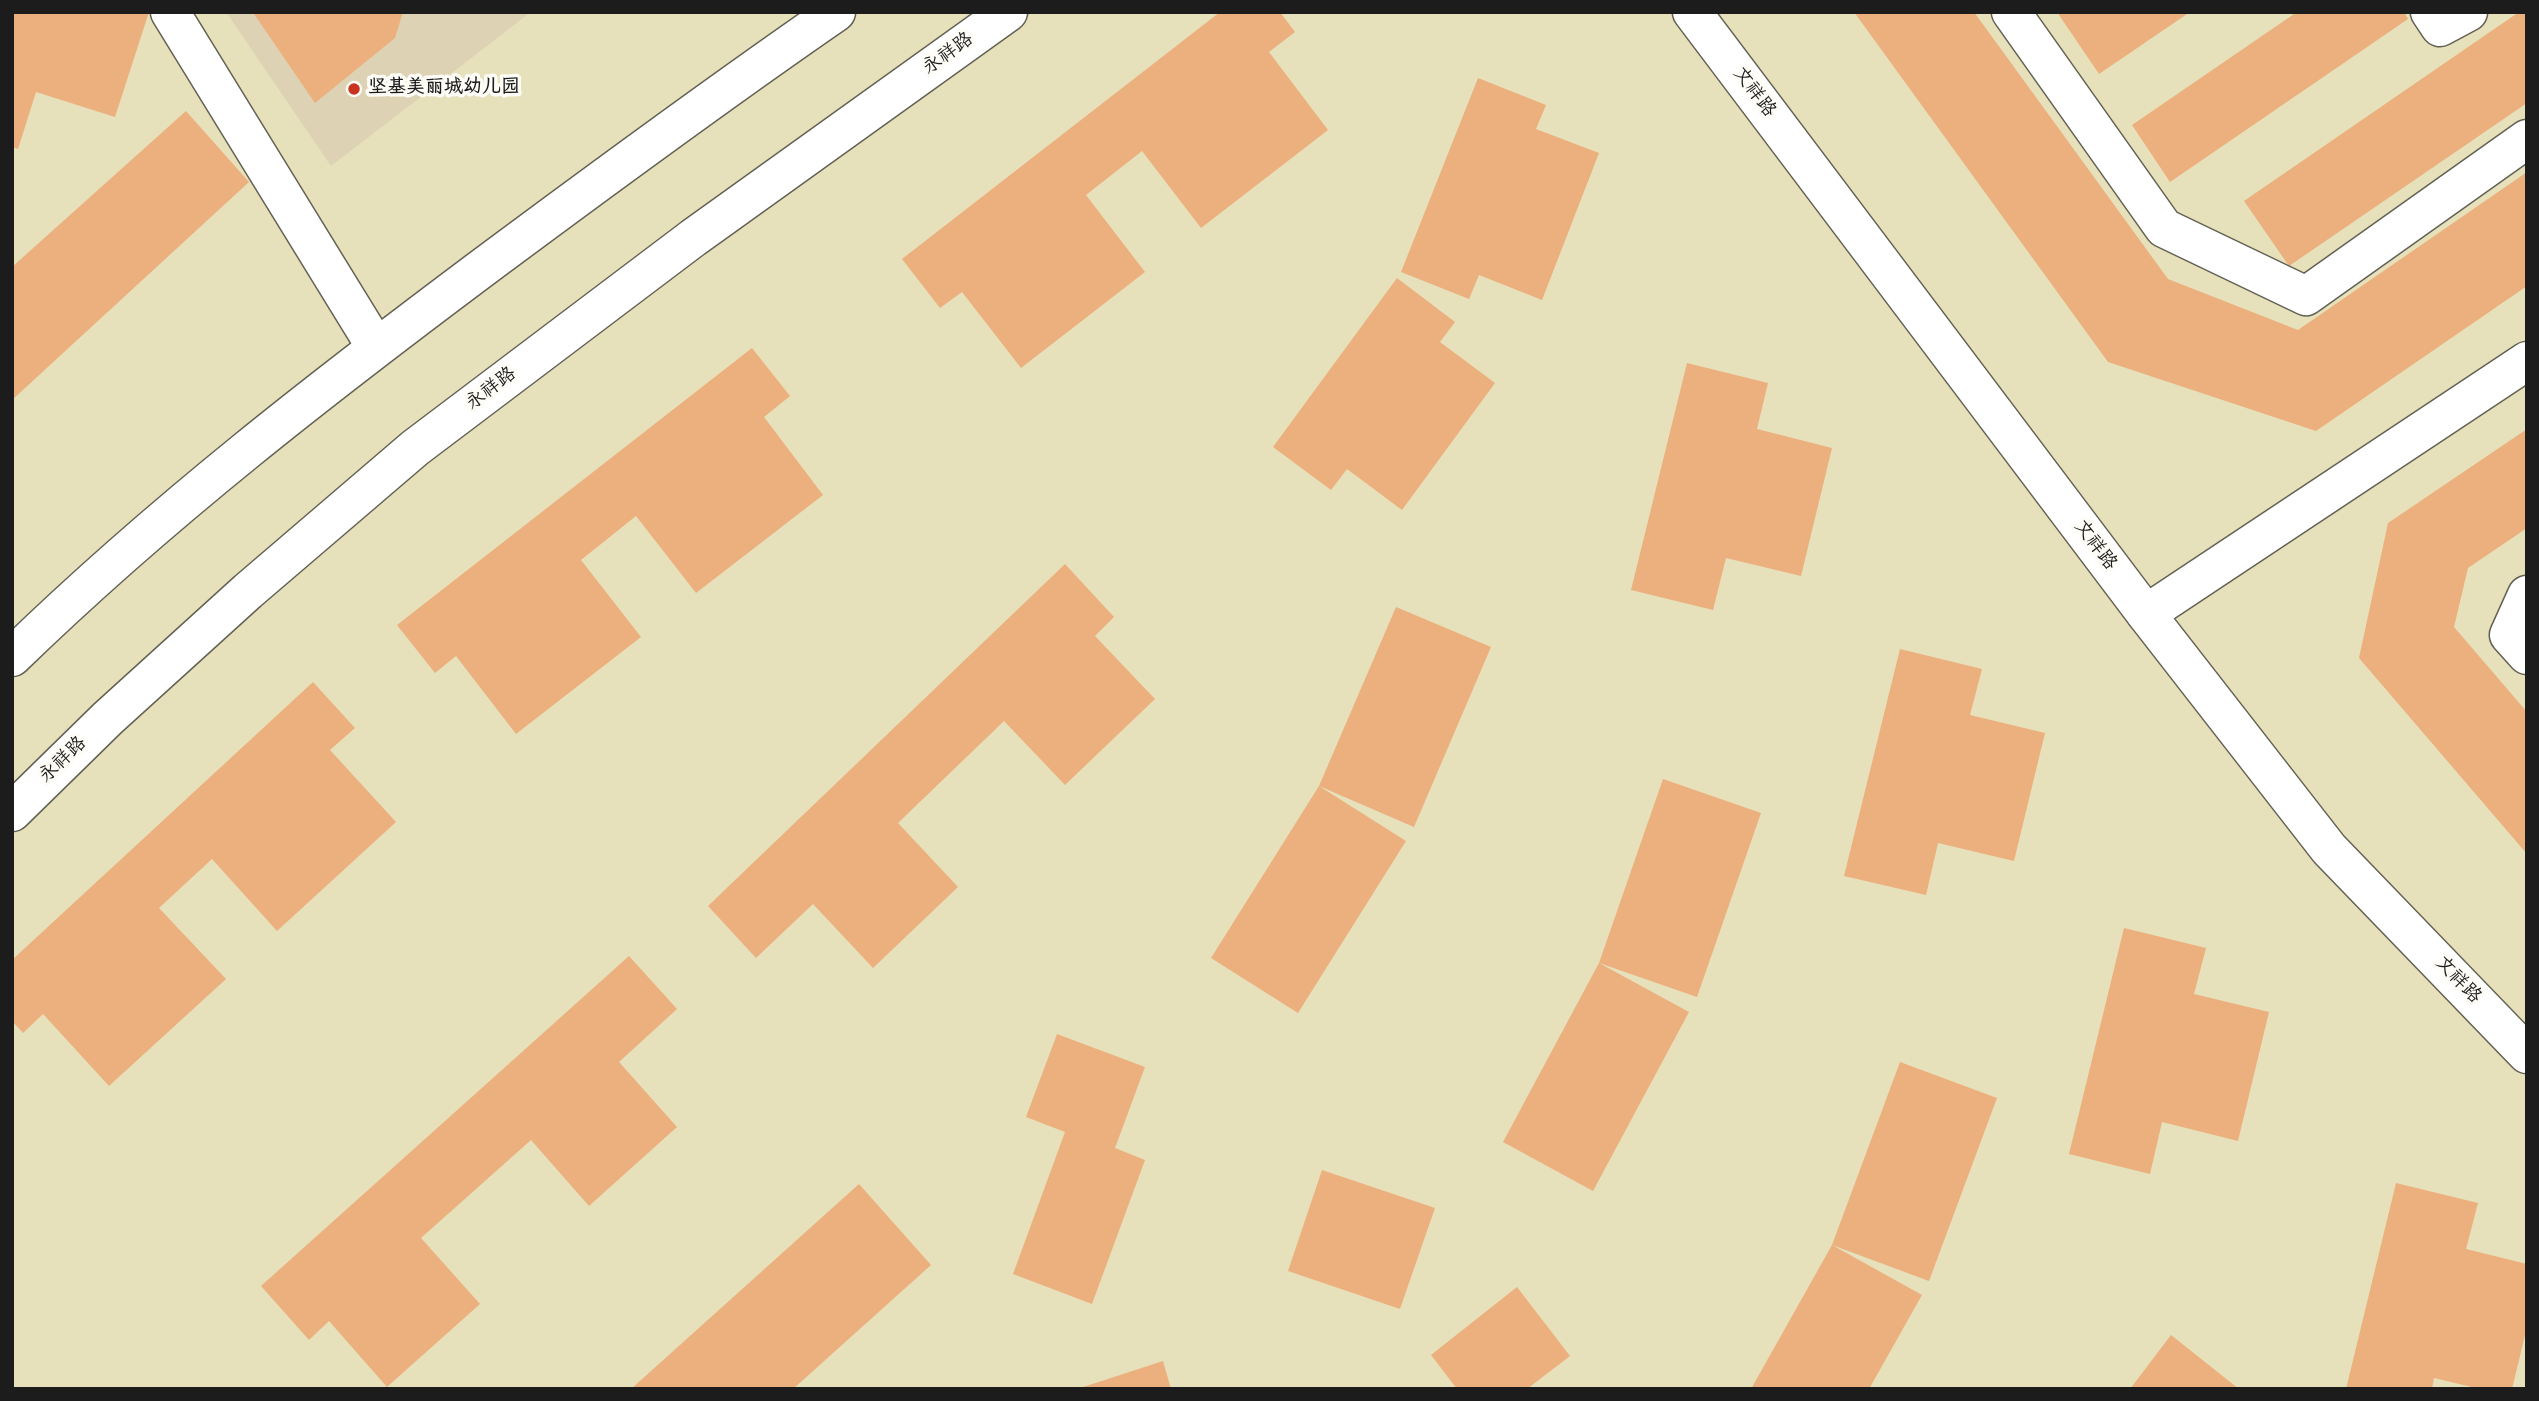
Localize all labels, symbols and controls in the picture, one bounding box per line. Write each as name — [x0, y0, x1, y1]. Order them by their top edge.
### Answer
street label: 永祥路 — [919, 29, 979, 81]
street label: 文祥路 — [1727, 63, 1779, 123]
place label: 坚基美丽城幼儿园 — [368, 78, 520, 100]
marker: 坚基美丽城幼儿园 — [346, 81, 362, 97]
street label: 永祥路 — [462, 364, 522, 416]
street label: 文祥路 — [2068, 516, 2120, 576]
street label: 永祥路 — [36, 733, 92, 789]
street label: 文祥路 — [2429, 953, 2485, 1009]

